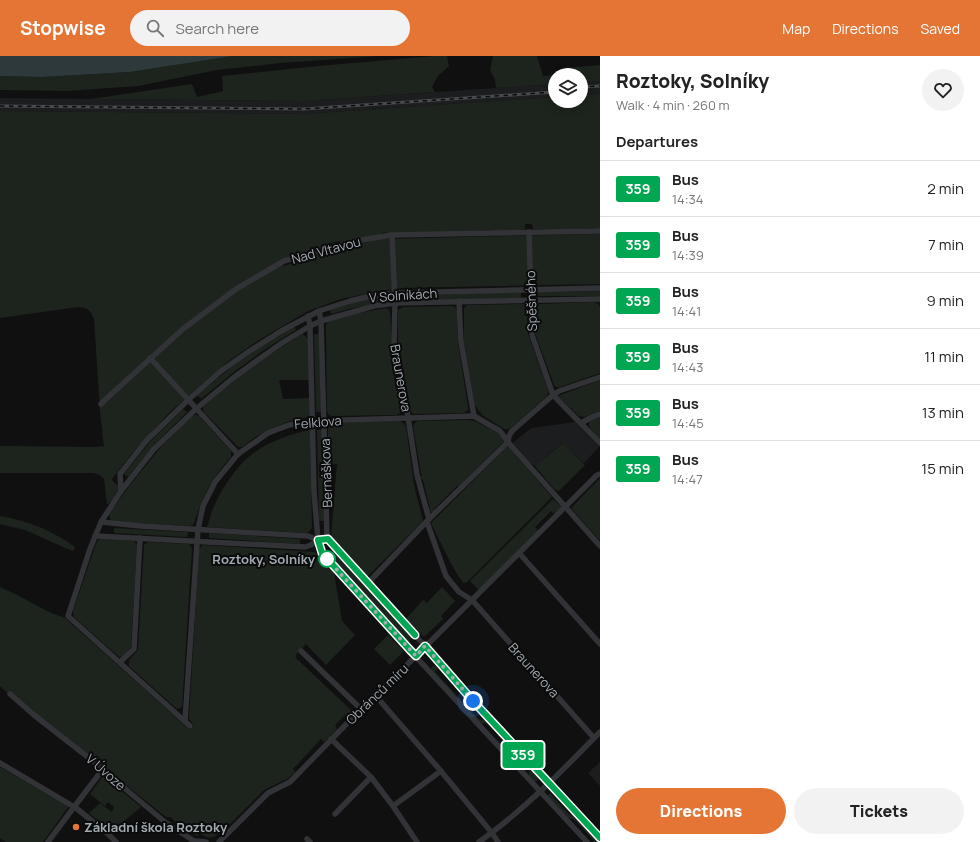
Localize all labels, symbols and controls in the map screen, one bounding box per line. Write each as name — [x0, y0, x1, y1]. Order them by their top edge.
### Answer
search box — [130, 10, 410, 46]
text: Stopwise — [20, 15, 106, 41]
icon: search — [144, 17, 166, 39]
text: Search here — [176, 18, 259, 39]
text: Map — [782, 19, 810, 38]
text: Directions — [832, 19, 899, 38]
text: Saved — [921, 19, 960, 38]
map controls — [548, 68, 588, 108]
button: layers — [548, 68, 588, 108]
text: Roztoky, Solníky — [616, 68, 769, 94]
button: heart — [922, 69, 964, 111]
text: Walk · 4 min · 260 m — [616, 96, 730, 114]
text: Departures — [616, 131, 698, 152]
text: Bus — [672, 169, 699, 190]
text: 2 min — [927, 178, 964, 199]
text: 359 — [625, 179, 651, 198]
text: 14:34 — [672, 190, 703, 208]
text: Bus — [672, 225, 699, 246]
street label: Nad Vltavou — [289, 232, 363, 268]
text: 7 min — [928, 234, 964, 255]
text: 359 — [625, 235, 651, 254]
text: 14:39 — [672, 246, 704, 264]
street label: Spěšného — [521, 270, 541, 332]
text: Bus — [672, 281, 699, 302]
street label: V Solníkách — [368, 284, 438, 306]
text: 9 min — [927, 290, 964, 311]
text: 359 — [625, 291, 651, 310]
text: 14:41 — [672, 302, 701, 320]
text: Bus — [672, 337, 699, 358]
street label: Braunerova — [386, 343, 416, 413]
text: 11 min — [924, 346, 964, 367]
text: 359 — [625, 347, 651, 366]
text: 14:43 — [672, 358, 703, 376]
text: Bus — [672, 393, 699, 414]
text: 13 min — [922, 402, 964, 423]
text: 359 — [625, 403, 651, 422]
street label: Felklova — [294, 411, 342, 433]
text: 14:45 — [672, 414, 704, 432]
street label: Bernáškova — [316, 438, 336, 508]
text: Bus — [672, 449, 699, 470]
text: 15 min — [921, 458, 964, 479]
text: 359 — [625, 459, 651, 478]
text: 14:47 — [672, 470, 703, 488]
place label: Roztoky, Solníky — [212, 550, 316, 568]
marker: Roztoky, Solníky — [318, 550, 336, 568]
street label: Braunerova — [505, 639, 563, 701]
street label: Obránců míru — [342, 660, 412, 728]
your location — [463, 691, 483, 711]
line badge: 359 — [500, 742, 546, 768]
text: 359 — [510, 745, 536, 764]
street label: V Úvoze — [82, 750, 130, 795]
button: Directions — [616, 788, 786, 834]
button: Tickets — [794, 788, 964, 834]
place label: Základní škola Roztoky — [84, 818, 228, 836]
marker: Základní škola Roztoky — [71, 822, 81, 832]

